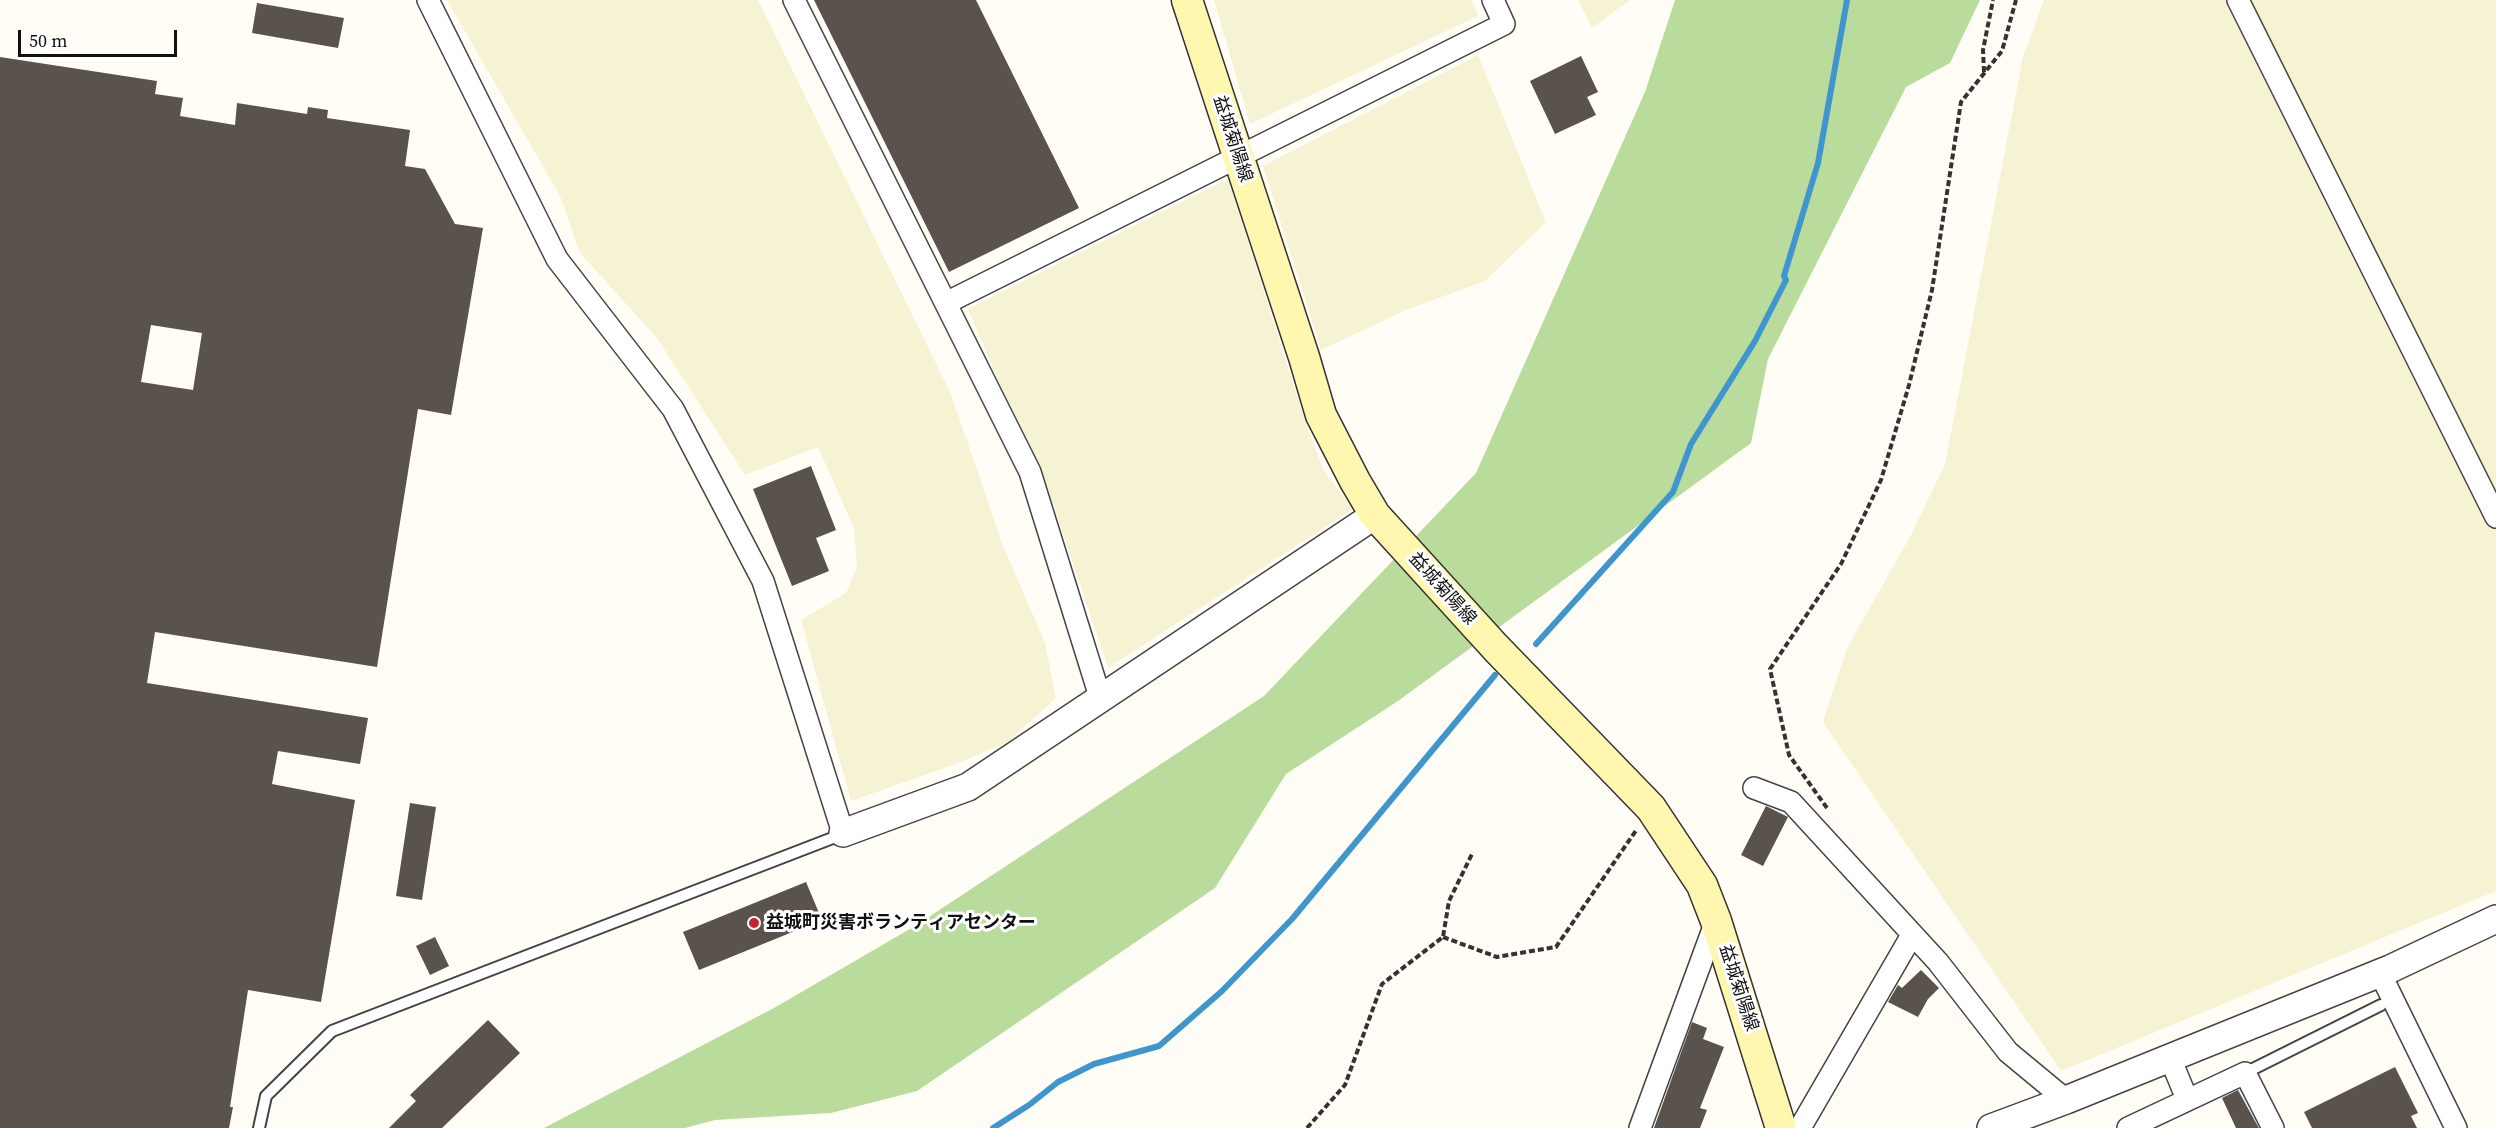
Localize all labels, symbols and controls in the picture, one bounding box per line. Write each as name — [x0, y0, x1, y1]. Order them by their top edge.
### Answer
scale bar — [21, 18, 180, 56]
text: 50 m — [29, 28, 67, 53]
street label: 益城菊陽線 — [1208, 93, 1256, 185]
street label: 益城菊陽線 — [1404, 548, 1480, 630]
place label: 益城町災害ボランティアセンター — [766, 912, 1036, 934]
marker: 益城町災害ボランティアセンター — [747, 916, 761, 930]
street label: 益城菊陽線 — [1714, 942, 1762, 1034]

